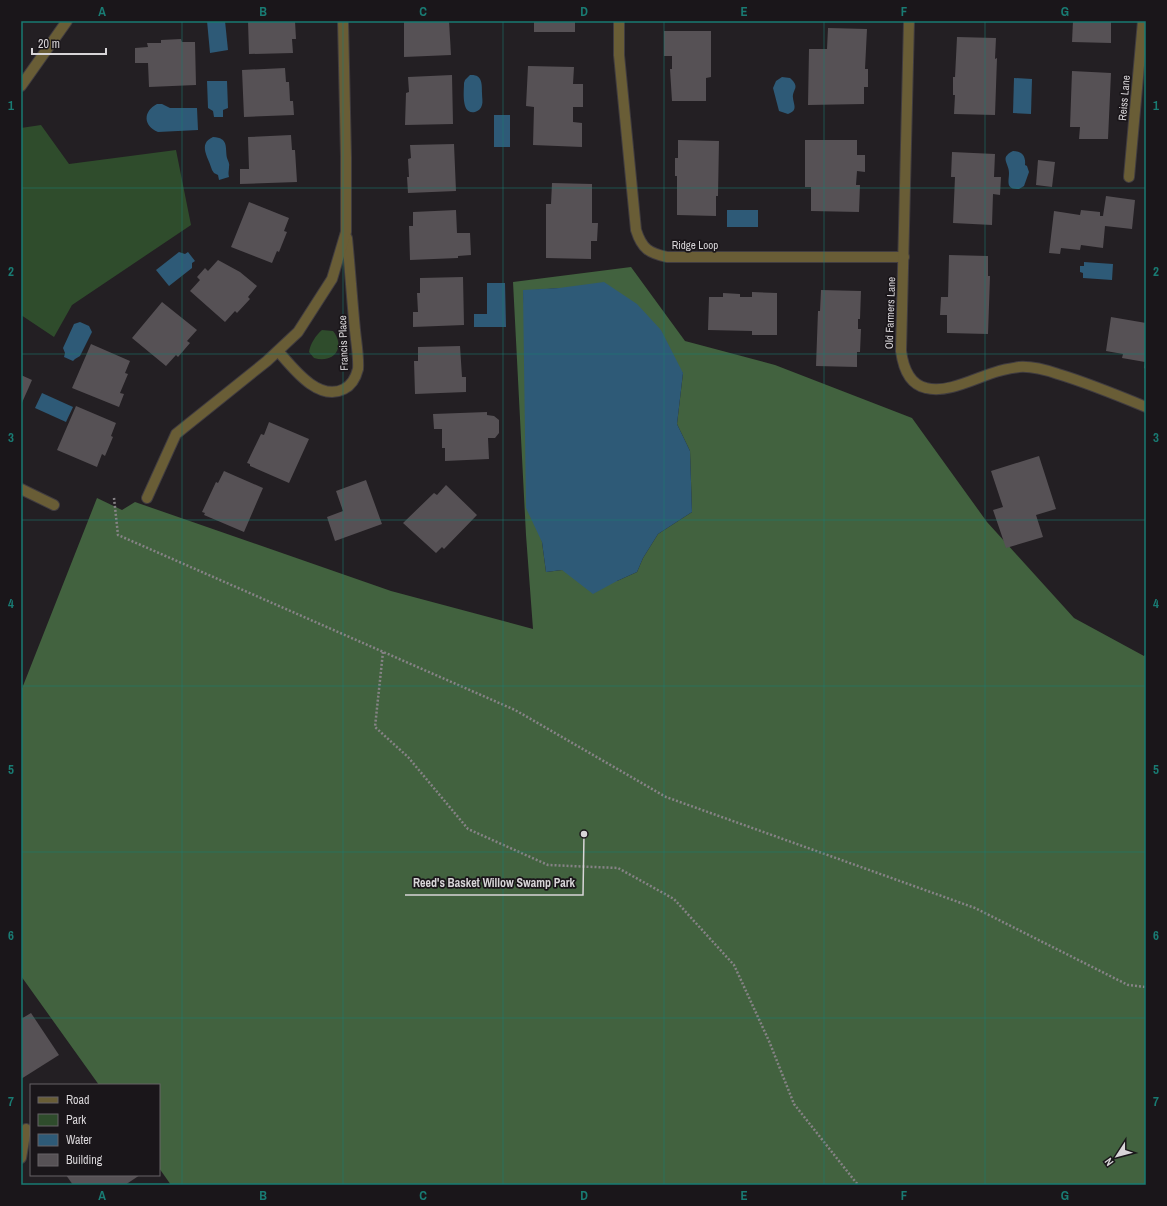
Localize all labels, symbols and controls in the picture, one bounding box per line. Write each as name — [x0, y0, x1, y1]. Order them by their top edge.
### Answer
text: A — [98, 3, 106, 20]
text: B — [259, 3, 267, 20]
text: C — [419, 3, 427, 20]
text: D — [580, 3, 588, 20]
text: E — [740, 3, 748, 20]
text: F — [901, 3, 908, 20]
text: G — [1061, 3, 1069, 20]
scale bar — [32, 30, 106, 56]
text: 20 m — [38, 36, 60, 52]
street label: Reiss Lane — [1115, 75, 1133, 121]
text: 1 — [8, 97, 14, 114]
text: 1 — [1153, 97, 1159, 114]
street label: Ridge Loop — [672, 238, 718, 252]
text: 2 — [8, 263, 14, 280]
text: 2 — [1153, 263, 1159, 280]
street label: Old Farmers Lane — [882, 277, 898, 349]
street label: Francis Place — [335, 315, 351, 371]
text: 3 — [8, 429, 14, 446]
text: 3 — [1153, 429, 1159, 446]
text: 4 — [8, 595, 14, 612]
text: 4 — [1153, 595, 1159, 612]
text: 5 — [8, 761, 14, 778]
text: 5 — [1153, 761, 1159, 778]
callout: Reed's Basket Willow Swamp Park — [405, 871, 583, 895]
text: Reed's Basket Willow Swamp Park — [413, 875, 575, 891]
text: 6 — [8, 927, 14, 944]
text: 6 — [1153, 927, 1159, 944]
legend — [30, 1084, 160, 1176]
text: Road — [66, 1092, 90, 1108]
text: 7 — [8, 1093, 14, 1110]
text: 7 — [1153, 1093, 1159, 1110]
text: Park — [66, 1112, 86, 1128]
text: Water — [66, 1132, 93, 1148]
north arrow — [1097, 1136, 1137, 1176]
text: Building — [66, 1152, 103, 1168]
text: N — [1101, 1155, 1116, 1169]
text: A — [98, 1187, 106, 1204]
text: B — [259, 1187, 267, 1204]
text: C — [419, 1187, 427, 1204]
text: D — [580, 1187, 588, 1204]
text: E — [740, 1187, 748, 1204]
text: F — [901, 1187, 908, 1204]
text: G — [1061, 1187, 1069, 1204]

